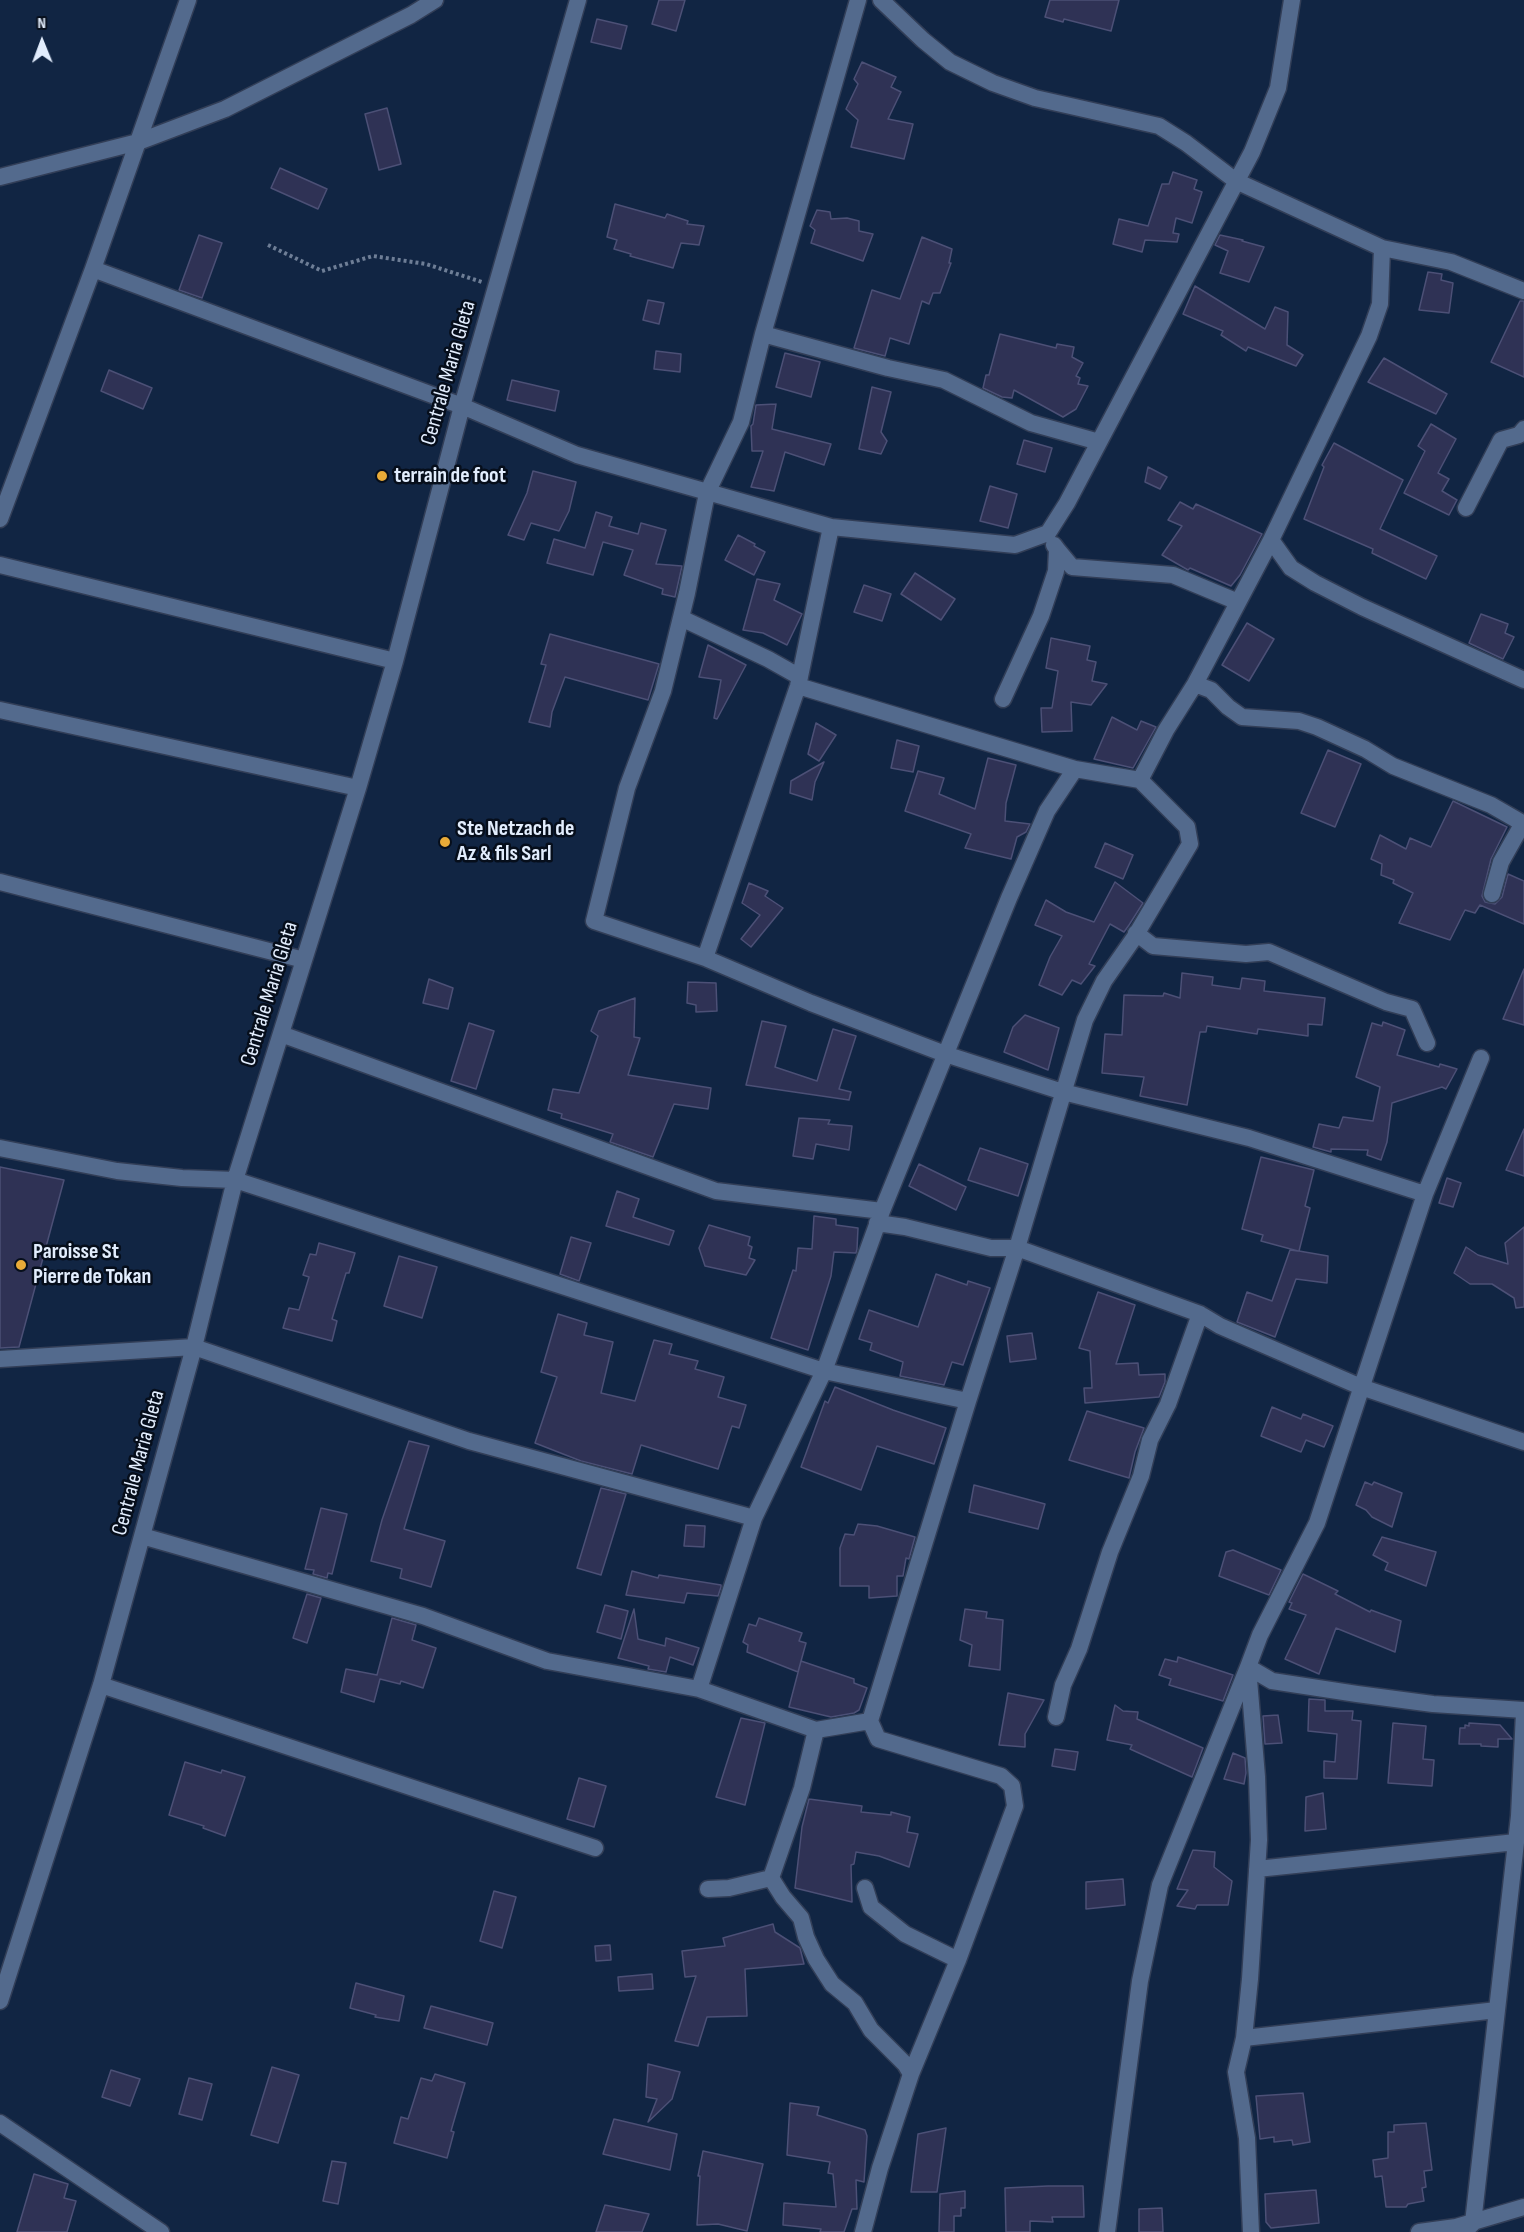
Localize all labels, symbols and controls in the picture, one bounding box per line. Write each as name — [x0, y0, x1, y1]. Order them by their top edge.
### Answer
north arrow — [12, 12, 72, 72]
text: N — [37, 14, 46, 33]
street label: Centrale Maria Gleta — [416, 298, 482, 448]
place label: terrain de foot — [394, 463, 506, 489]
marker: terrain de foot — [375, 469, 389, 483]
place label: Ste Netzach de Az & fils Sarl — [457, 816, 574, 867]
marker: Ste Netzach de Az & fils Sarl — [438, 835, 452, 849]
street label: Centrale Maria Gleta — [236, 919, 304, 1069]
place label: Paroisse St Pierre de Tokan — [33, 1239, 151, 1290]
marker: Paroisse St Pierre de Tokan — [14, 1258, 28, 1272]
street label: Centrale Maria Gleta — [107, 1387, 171, 1539]

